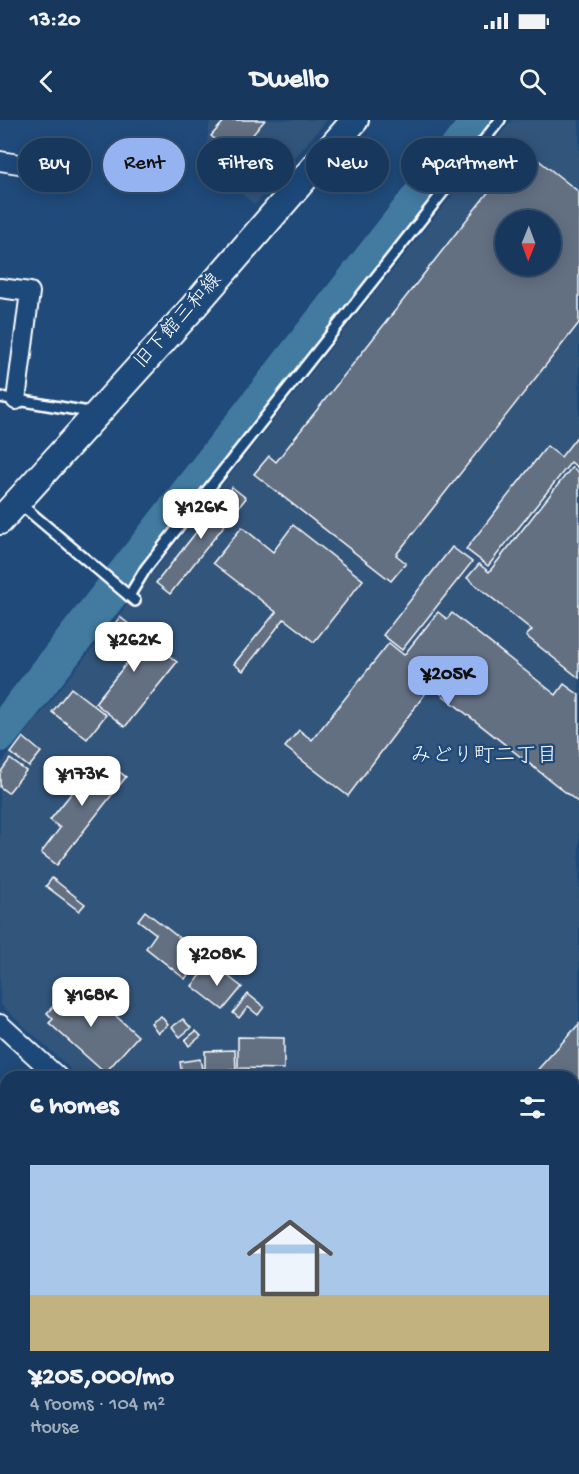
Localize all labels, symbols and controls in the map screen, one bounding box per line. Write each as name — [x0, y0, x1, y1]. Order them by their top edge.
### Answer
text: 13:20 — [30, 8, 81, 34]
icon: back — [30, 65, 63, 98]
text: Dwello — [250, 65, 329, 97]
icon: search — [516, 65, 549, 98]
chip: Buy — [18, 138, 91, 192]
chip: Rent — [103, 138, 185, 192]
chip: Filters — [197, 138, 294, 192]
chip: New — [306, 138, 389, 192]
chip: Apartment — [401, 138, 537, 192]
north arrow — [495, 210, 561, 276]
map controls — [495, 210, 561, 276]
street label: 旧下館三和線 — [130, 269, 228, 374]
pin: ¥126K — [159, 489, 243, 540]
text: ¥126K — [177, 497, 225, 520]
pin: ¥262K — [92, 622, 176, 673]
text: ¥262K — [109, 630, 159, 653]
pin: ¥205K — [406, 656, 490, 707]
text: ¥205K — [422, 664, 474, 687]
district label: みどり町二丁目 — [411, 745, 558, 770]
pin: ¥173K — [40, 756, 124, 807]
text: ¥173K — [57, 764, 107, 787]
pin: ¥208K — [175, 936, 259, 987]
text: ¥208K — [191, 944, 243, 967]
pin: ¥168K — [49, 977, 133, 1028]
text: ¥168K — [66, 985, 116, 1008]
icon: filters — [516, 1091, 549, 1124]
text: 6 homes — [30, 1092, 118, 1123]
icon: home — [236, 1204, 344, 1312]
text: ¥205,000/mo — [30, 1363, 174, 1394]
text: 4 rooms · 104 m² — [30, 1394, 165, 1417]
text: House — [30, 1417, 79, 1440]

